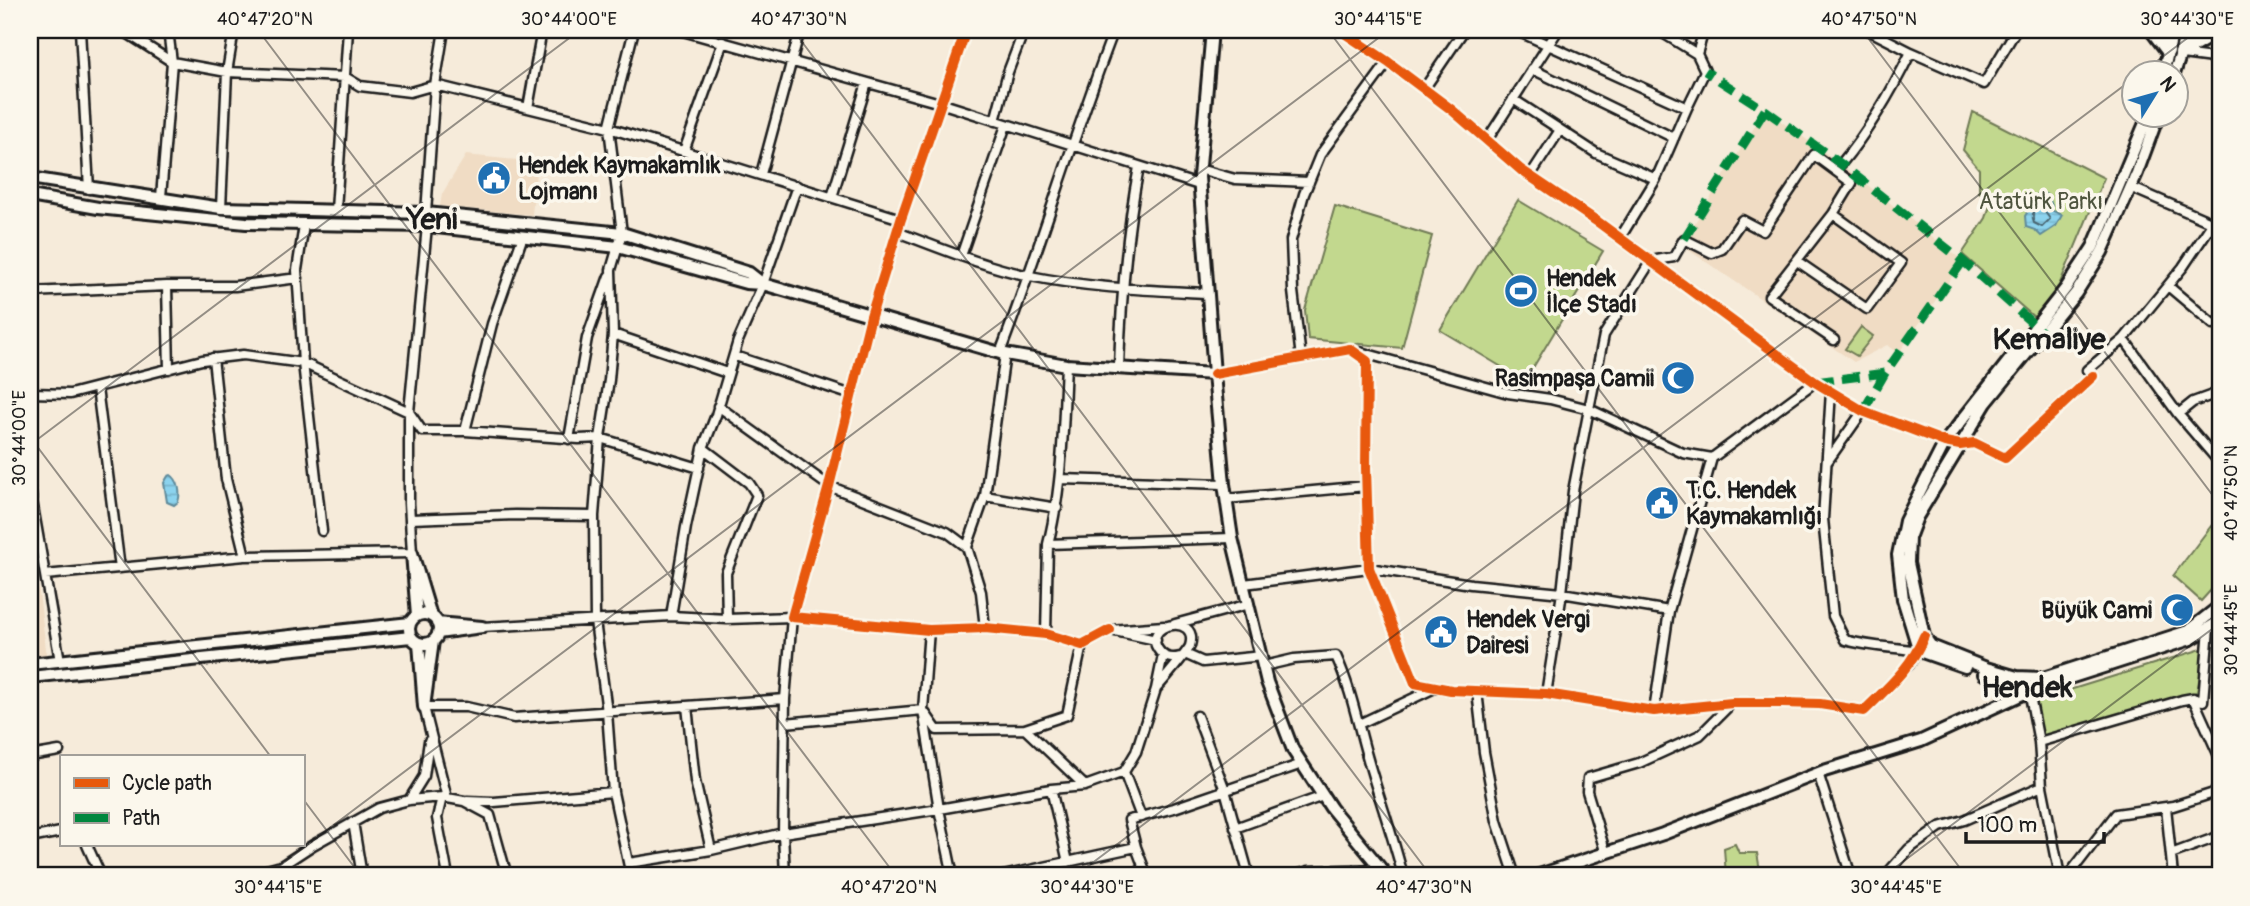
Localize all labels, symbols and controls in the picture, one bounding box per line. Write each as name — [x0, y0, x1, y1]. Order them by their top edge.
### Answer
text: 40°47'20"N — [217, 8, 313, 31]
text: 30°44'00"E — [521, 8, 617, 31]
text: 40°47'30"N — [751, 8, 847, 31]
text: 30°44'15"E — [1334, 8, 1422, 31]
text: 40°47'50"N — [1821, 8, 1917, 31]
text: 30°44'30"E — [2140, 8, 2234, 31]
north arrow — [2120, 60, 2190, 130]
text: N — [2154, 72, 2181, 97]
place label: Hendek Kaymakamlık Lojmanı — [518, 151, 721, 206]
public building icon: Hendek Kaymakamlık Lojmanı — [475, 159, 513, 197]
park label: Atatürk Parkı — [1979, 187, 2103, 216]
district label: Yeni — [405, 201, 457, 238]
place label: Hendek İlçe Stadı — [1546, 264, 1637, 319]
sports icon: Hendek İlçe Stadı — [1502, 272, 1540, 310]
district label: Kemaliye — [1993, 321, 2107, 358]
mosque icon: Rasimpaşa Camii — [1659, 359, 1697, 397]
place label: Rasimpaşa Camii — [1495, 364, 1654, 393]
text: 30°44'00"E — [8, 390, 31, 486]
text: 40°47'50"N — [2220, 445, 2243, 541]
place label: T.C. Hendek Kaymakamlığı — [1685, 476, 1822, 531]
public building icon: T.C. Hendek Kaymakamlığı — [1643, 484, 1681, 522]
text: 30°44'45"E — [2220, 584, 2243, 676]
mosque icon: Büyük Cami — [2158, 591, 2196, 629]
place label: Büyük Cami — [2041, 596, 2152, 625]
place label: Hendek Vergi Dairesi — [1466, 605, 1590, 660]
public building icon: Hendek Vergi Dairesi — [1422, 613, 1460, 651]
district label: Hendek — [1981, 669, 2073, 706]
legend — [60, 755, 304, 846]
text: Cycle path — [122, 770, 212, 797]
scale bar — [1966, 801, 2105, 845]
text: Path — [122, 805, 160, 832]
text: 100 m — [1977, 812, 2037, 839]
text: 30°44'15"E — [234, 876, 322, 899]
text: 40°47'20"N — [841, 876, 937, 899]
text: 30°44'30"E — [1040, 876, 1134, 899]
text: 40°47'30"N — [1376, 876, 1472, 899]
text: 30°44'45"E — [1850, 876, 1942, 899]

